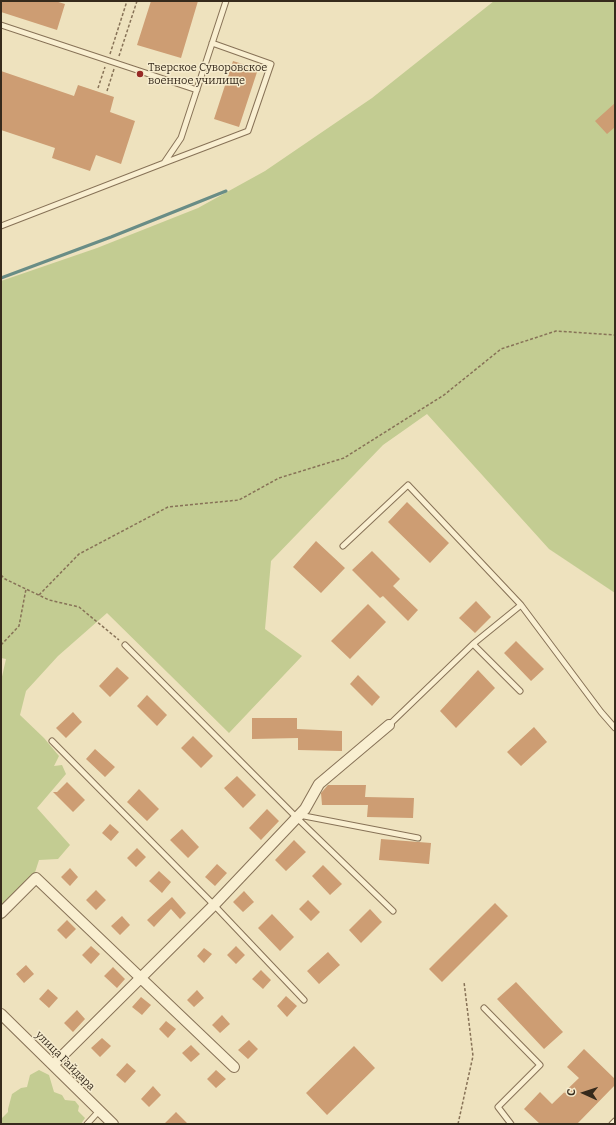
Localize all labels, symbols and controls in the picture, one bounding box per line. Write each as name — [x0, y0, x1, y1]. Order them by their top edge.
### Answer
place label: Тверское Суворовское военное училище — [148, 61, 267, 87]
marker: Тверское Суворовское военное училище — [135, 69, 145, 79]
street label: улица Гайдара — [33, 1029, 97, 1093]
north arrow — [564, 1073, 604, 1113]
text: С — [565, 1089, 578, 1096]

